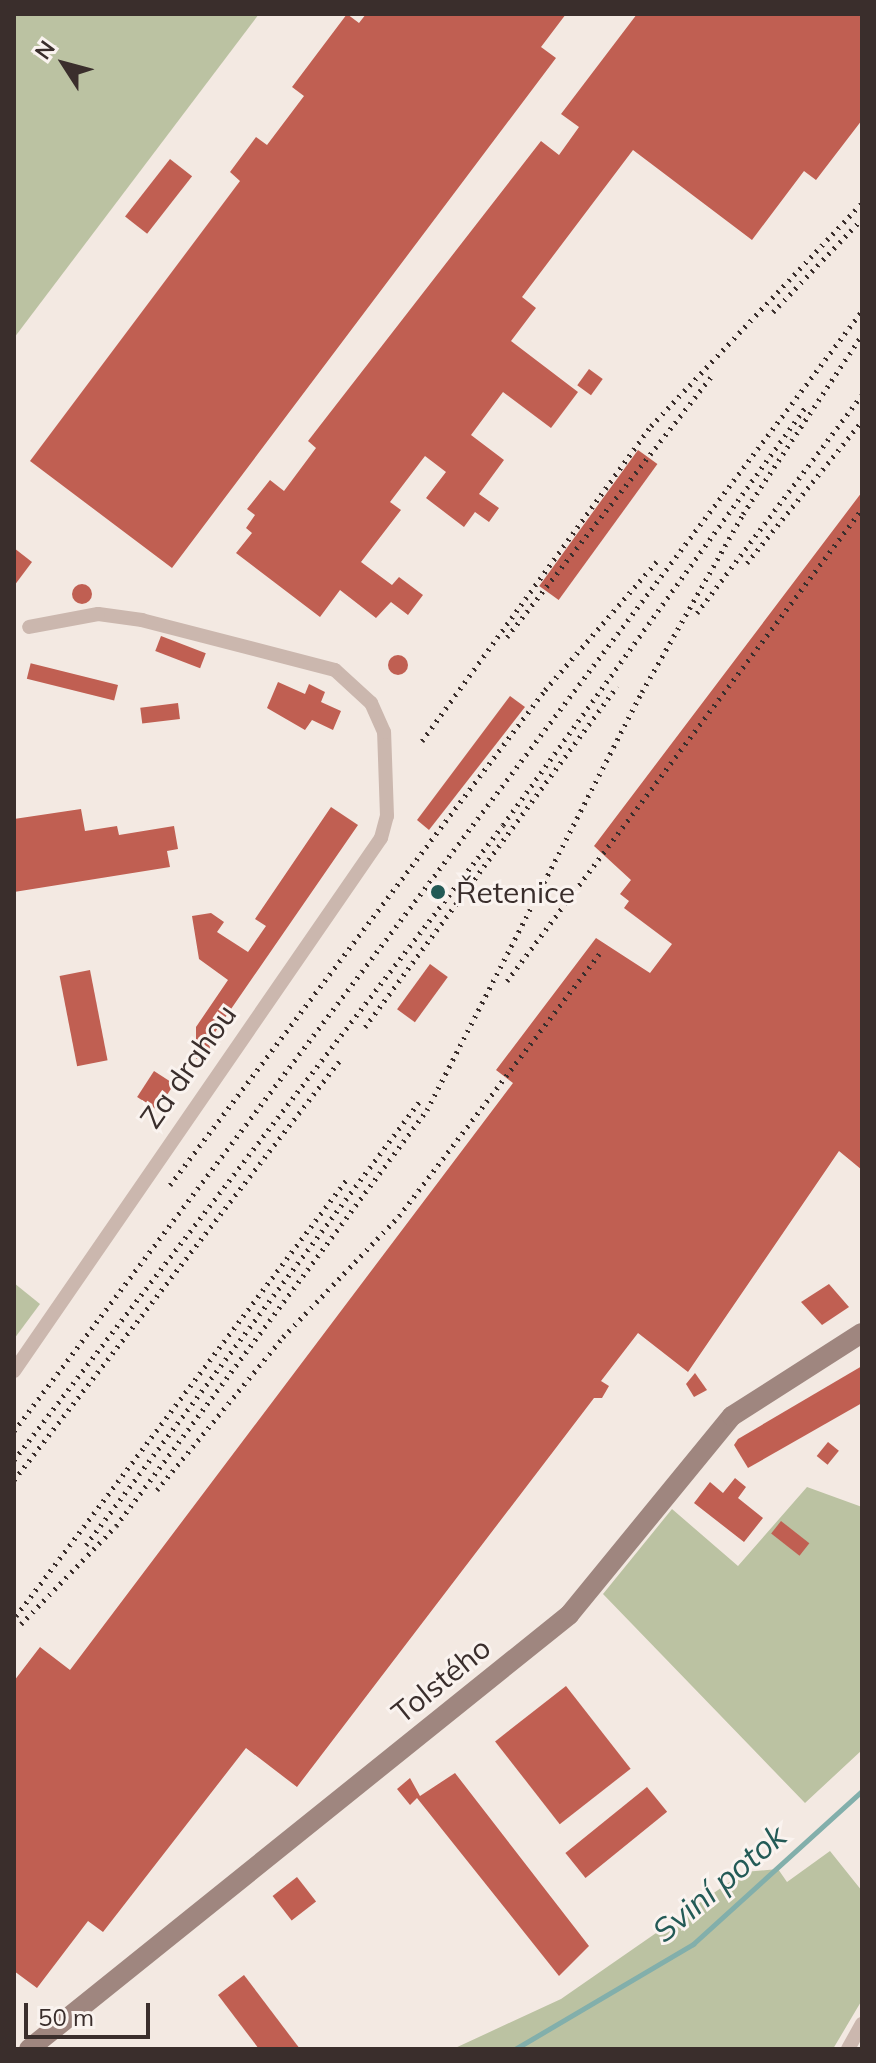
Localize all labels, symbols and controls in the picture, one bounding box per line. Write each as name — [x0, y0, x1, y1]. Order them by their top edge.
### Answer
north arrow — [24, 24, 104, 104]
text: N — [28, 35, 61, 65]
place label: Řetenice — [456, 874, 575, 910]
marker: Řetenice — [427, 881, 449, 903]
street label: Za drahou — [132, 997, 244, 1135]
street label: Tolstého — [385, 1629, 497, 1731]
water label: Sviní potok — [645, 1816, 793, 1950]
scale bar — [28, 1987, 154, 2037]
text: 50 m — [38, 2002, 94, 2032]

